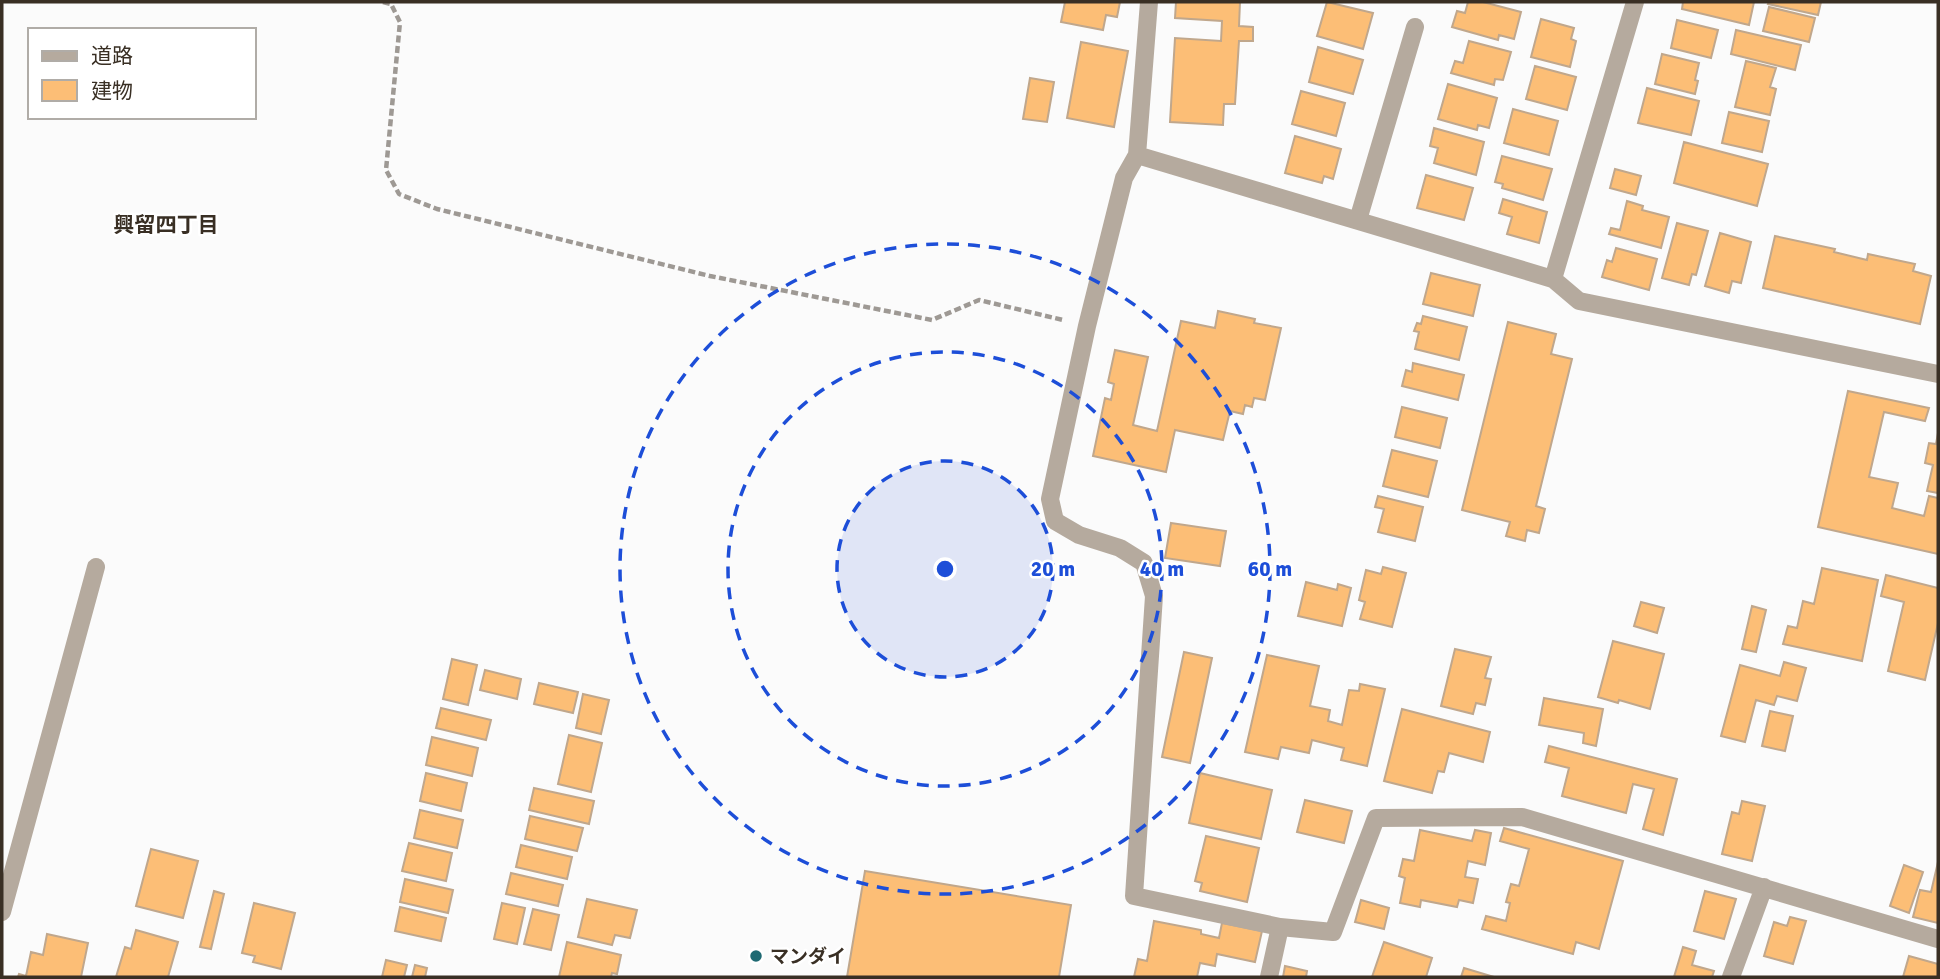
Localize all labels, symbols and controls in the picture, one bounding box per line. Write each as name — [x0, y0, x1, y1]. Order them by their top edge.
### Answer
legend — [28, 28, 256, 119]
text: 道路 — [91, 43, 133, 69]
text: 建物 — [91, 78, 133, 104]
district label: 興留四丁目 — [114, 212, 219, 238]
text: 20 m — [1031, 556, 1075, 582]
text: 40 m — [1140, 556, 1184, 582]
text: 60 m — [1248, 556, 1292, 582]
centre of rings — [933, 557, 957, 581]
place label: マンダイ — [770, 945, 846, 969]
marker: マンダイ — [748, 948, 764, 964]

